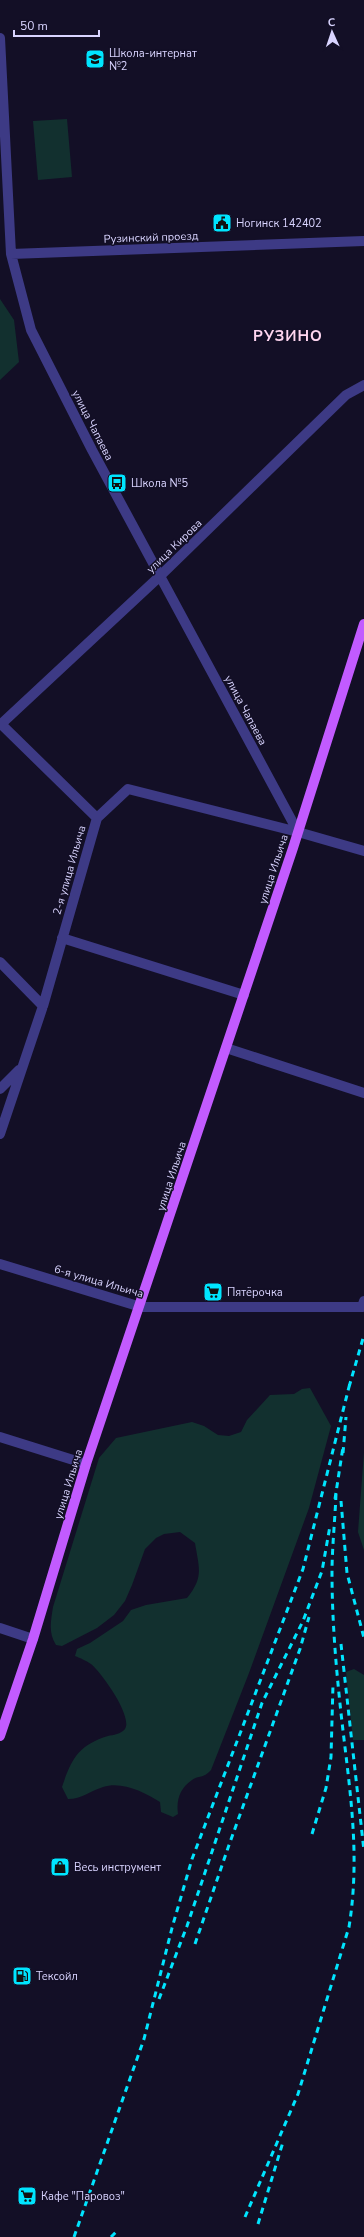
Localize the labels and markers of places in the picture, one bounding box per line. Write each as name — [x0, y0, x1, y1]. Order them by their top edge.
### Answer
place label: Школа-интернат №2 — [109, 46, 197, 74]
school or university icon: Школа-интернат №2 — [84, 48, 106, 70]
public building icon: Ногинск 142402 — [211, 212, 233, 234]
place label: Ногинск 142402 — [236, 216, 322, 231]
bus stop icon: Школа №5 — [106, 472, 128, 494]
place label: Школа №5 — [131, 476, 188, 491]
supermarket icon: Пятёрочка — [202, 1281, 224, 1303]
place label: Пятёрочка — [227, 1285, 283, 1300]
shop icon: Весь инструмент — [49, 1856, 71, 1878]
place label: Весь инструмент — [74, 1860, 161, 1875]
fuel station icon: Тексойл — [11, 1965, 33, 1987]
place label: Тексойл — [36, 1969, 78, 1984]
supermarket icon: Кафе "Паровоз" — [16, 2185, 38, 2207]
place label: Кафе "Паровоз" — [41, 2189, 125, 2204]

